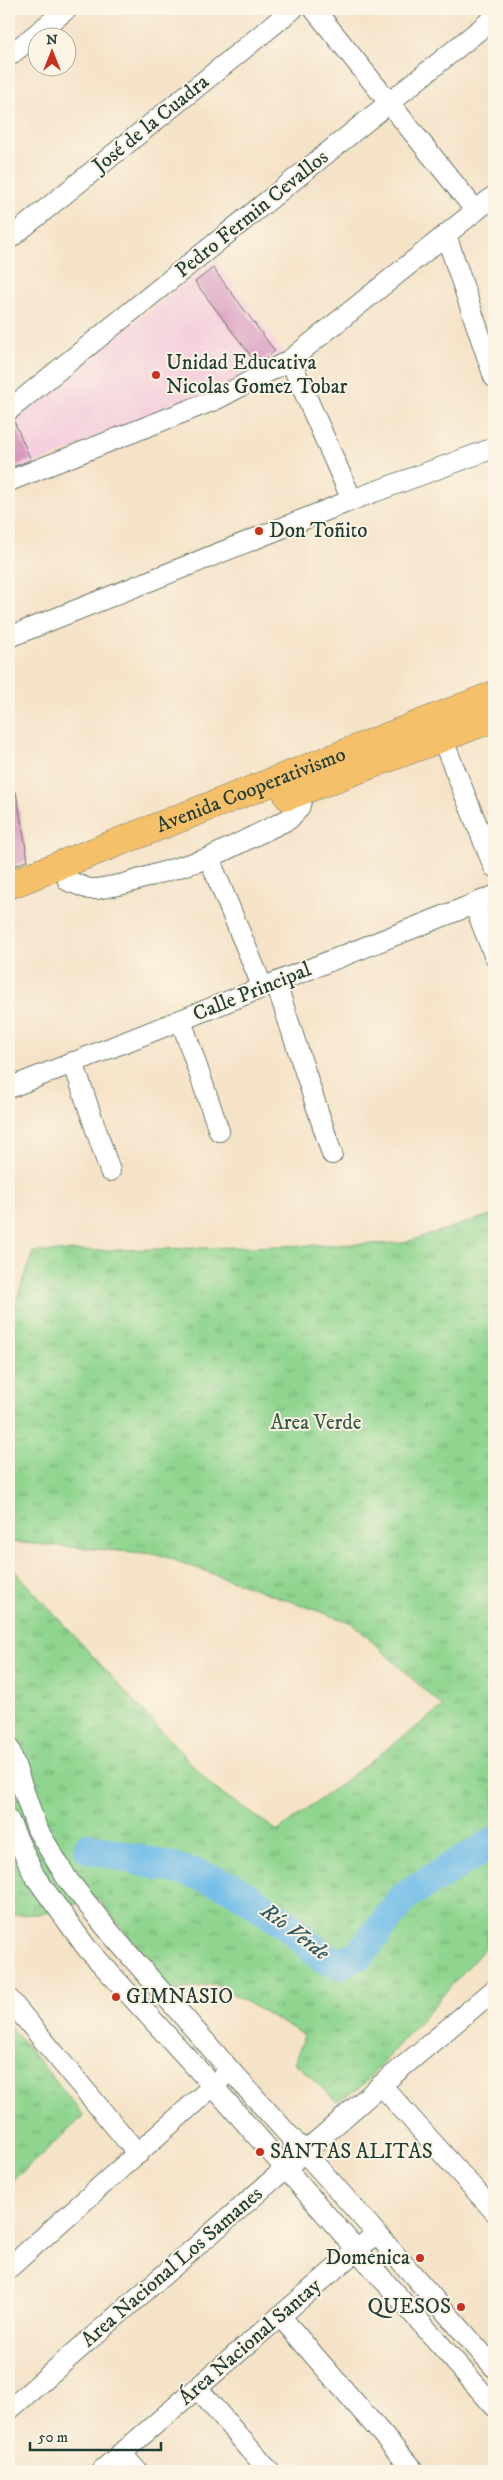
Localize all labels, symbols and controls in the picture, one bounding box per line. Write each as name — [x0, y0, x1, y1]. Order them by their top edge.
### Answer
north arrow — [28, 28, 78, 78]
text: N — [46, 31, 58, 49]
street label: José de la Cuadra — [86, 69, 214, 180]
street label: Pedro Fermin Cevallos — [170, 144, 334, 284]
place label: Unidad Educativa Nicolas Gomez Tobar — [166, 350, 348, 400]
marker: Unidad Educativa Nicolas Gomez Tobar — [150, 369, 162, 381]
place label: Don Toñito — [269, 518, 367, 544]
marker: Don Toñito — [253, 525, 265, 537]
street label: Avenida Cooperativismo — [153, 741, 350, 839]
street label: Calle Principal — [189, 956, 316, 1027]
park label: Area Verde — [270, 1410, 362, 1436]
water label: Río Verde — [255, 1897, 335, 1967]
place label: GIMNASIO — [126, 1984, 233, 2010]
marker: GIMNASIO — [110, 1991, 122, 2003]
place label: SANTAS ALITAS — [270, 2139, 433, 2165]
marker: SANTAS ALITAS — [254, 2146, 266, 2158]
street label: Area Nacional Los Samanes — [76, 2181, 268, 2353]
place label: Domenica — [325, 2245, 410, 2271]
marker: Domenica — [414, 2252, 426, 2264]
street label: Área Nacional Santay — [172, 2271, 327, 2411]
place label: QUESOS — [368, 2294, 451, 2320]
marker: QUESOS — [455, 2301, 467, 2313]
scale bar — [30, 2420, 161, 2452]
text: 50 m — [38, 2428, 68, 2447]

